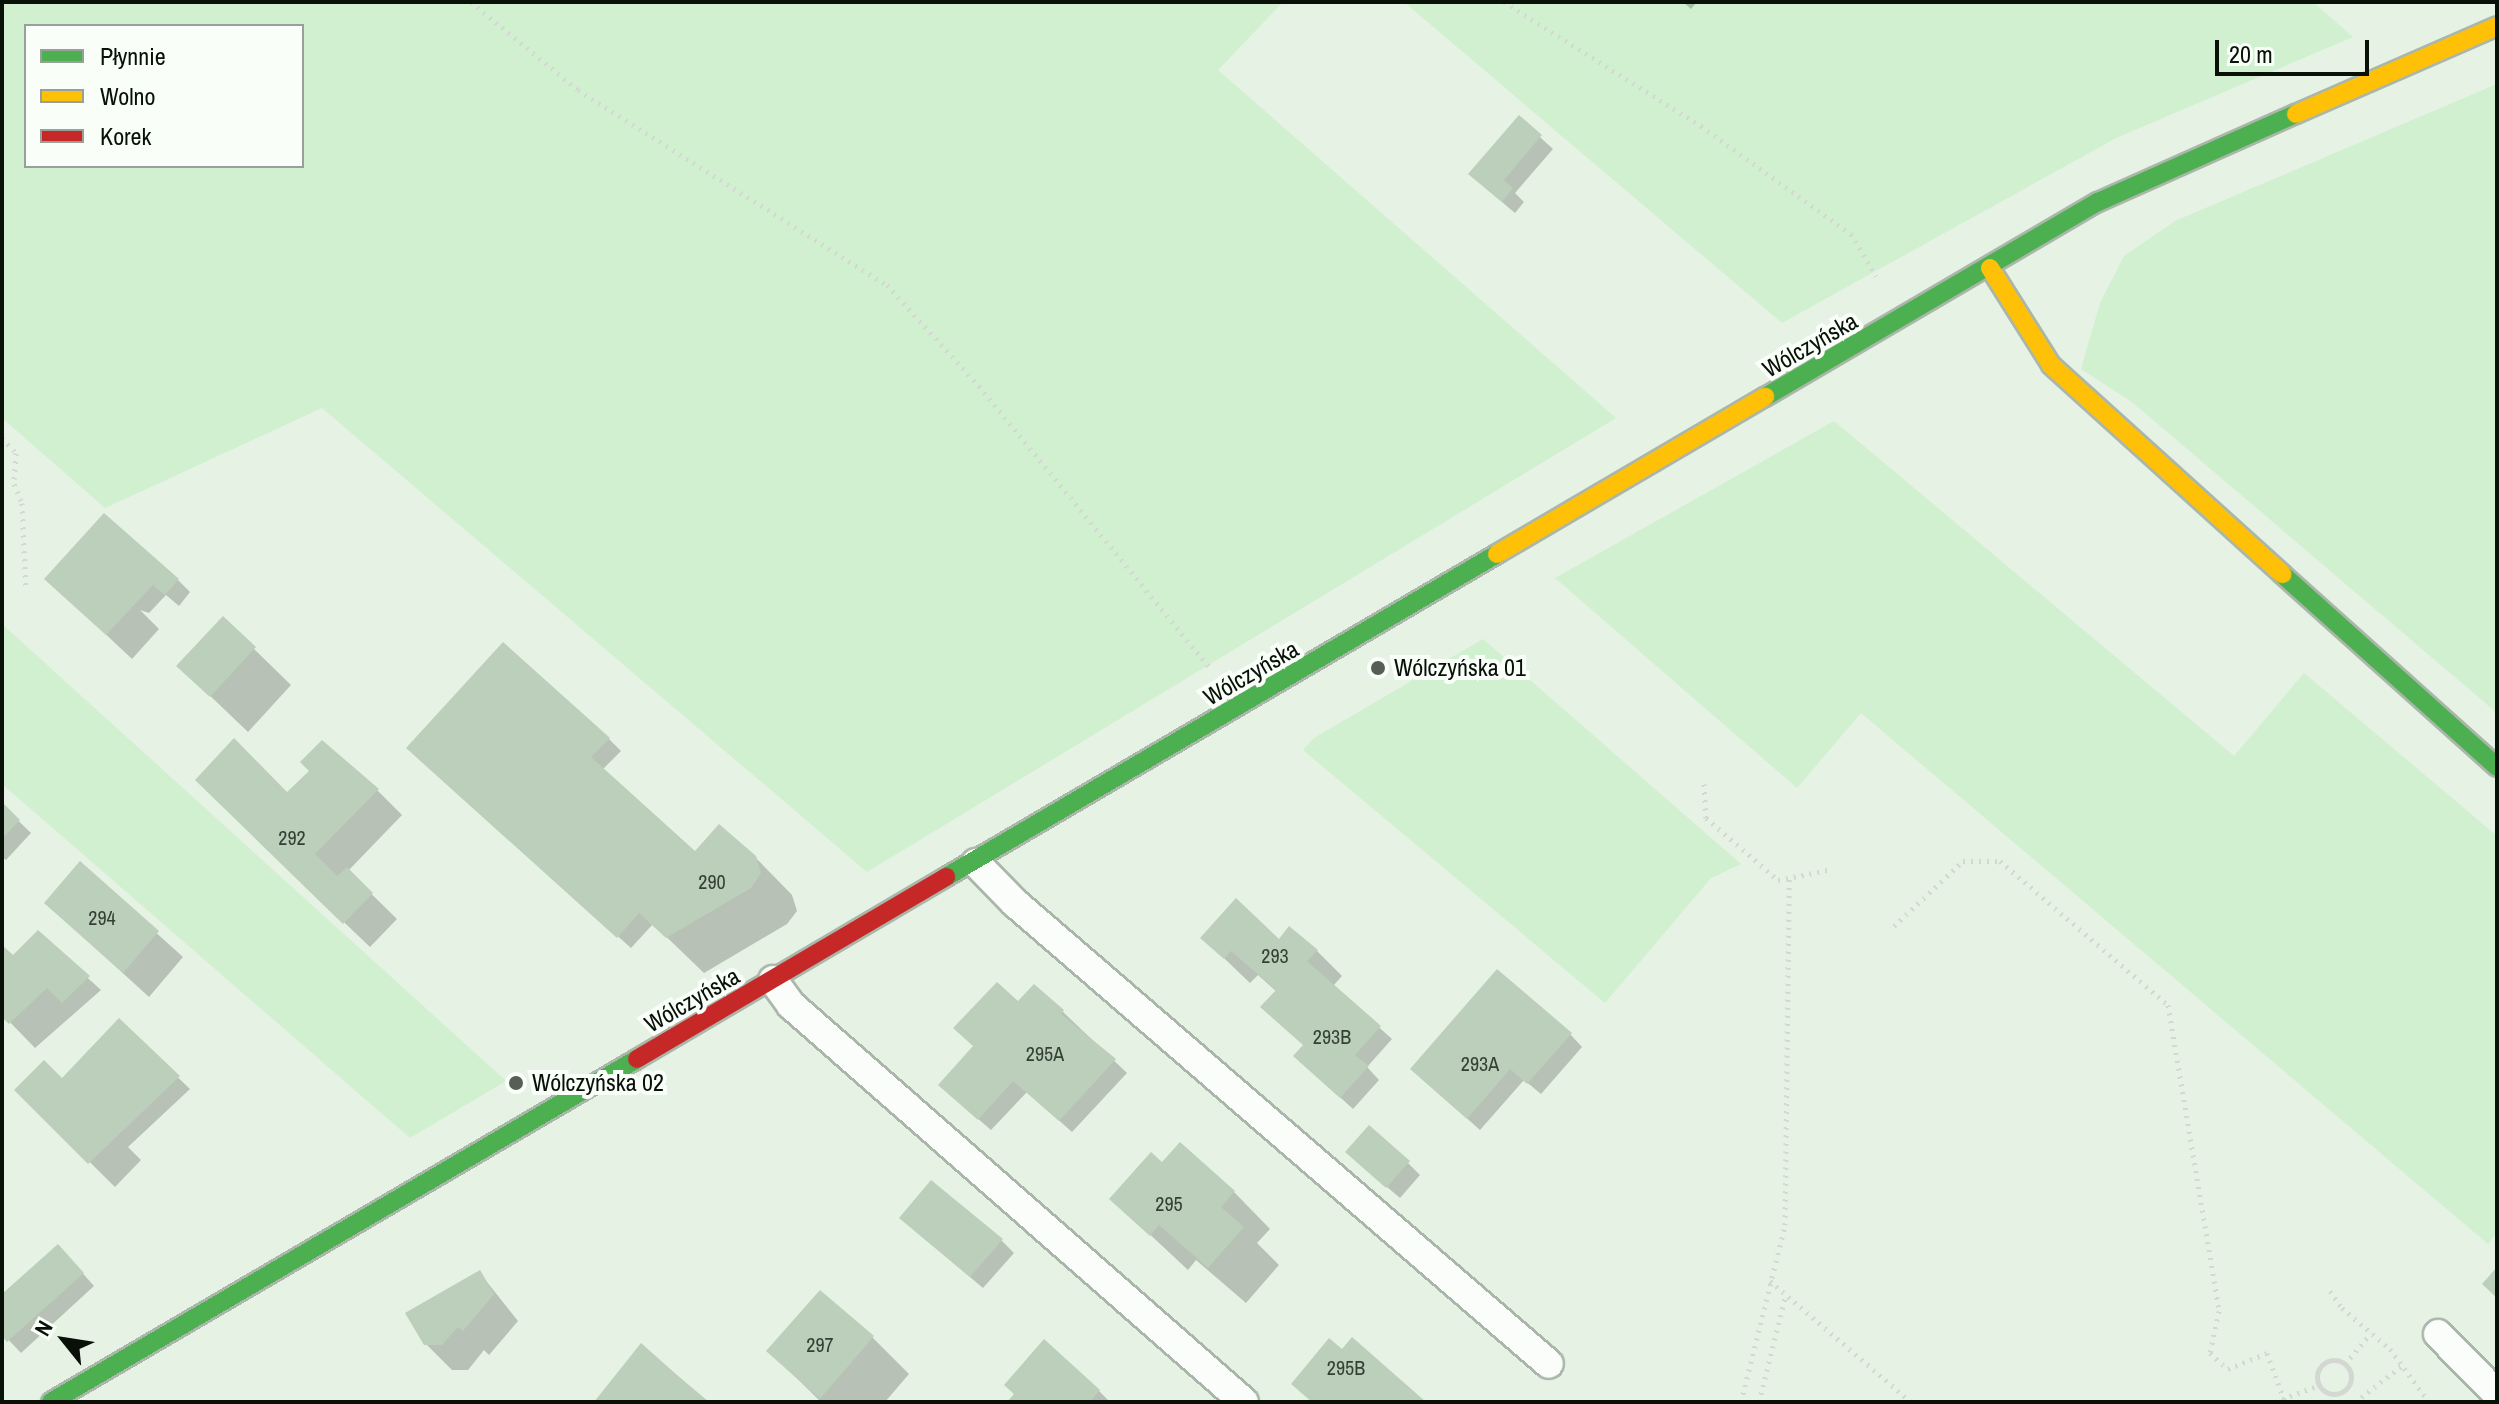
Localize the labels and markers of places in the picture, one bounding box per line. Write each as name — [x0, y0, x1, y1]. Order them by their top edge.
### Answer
place label: Wólczyńska 01 — [1394, 654, 1526, 682]
marker: Wólczyńska 01 — [1369, 659, 1387, 677]
place label: Wólczyńska 02 — [532, 1069, 664, 1097]
marker: Wólczyńska 02 — [507, 1074, 525, 1092]

